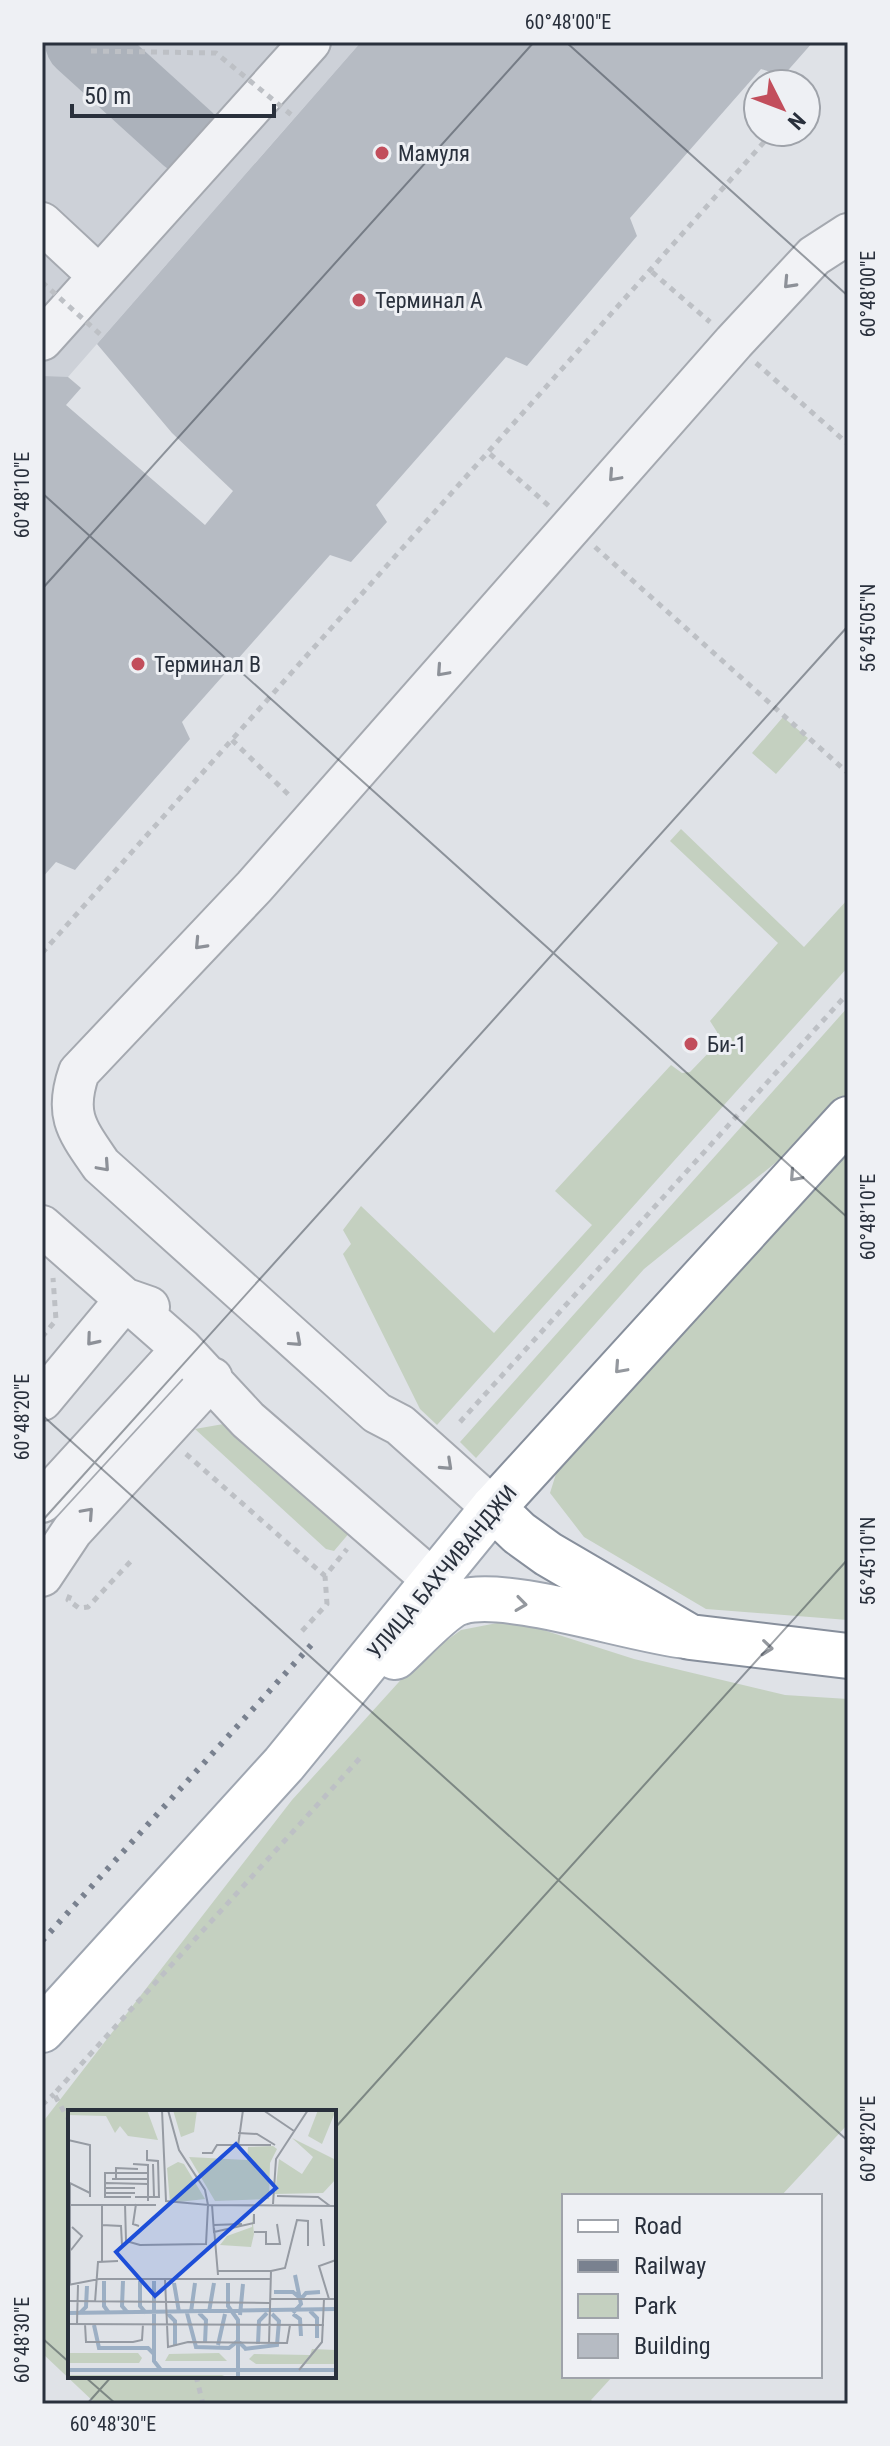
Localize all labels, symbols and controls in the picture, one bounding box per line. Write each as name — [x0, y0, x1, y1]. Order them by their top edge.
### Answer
text: 60°48'00"E — [525, 10, 611, 34]
scale bar — [72, 68, 274, 118]
north arrow — [742, 68, 822, 148]
text: 50 m — [84, 82, 131, 110]
text: N — [783, 108, 810, 134]
place label: Мамуля — [398, 141, 470, 166]
marker: Мамуля — [373, 144, 391, 162]
text: 60°48'00"E — [856, 251, 880, 337]
one-way arrow — [783, 274, 798, 288]
place label: Терминал А — [375, 288, 483, 313]
marker: Терминал А — [350, 291, 368, 309]
text: 60°48'10"E — [10, 452, 34, 538]
one-way arrow — [610, 467, 624, 482]
text: 56°45'05"N — [856, 583, 880, 673]
place label: Терминал B — [154, 652, 261, 677]
marker: Терминал B — [129, 655, 147, 673]
one-way arrow — [437, 661, 451, 676]
one-way arrow — [195, 934, 209, 949]
place label: Би-1 — [707, 1032, 747, 1057]
marker: Би-1 — [682, 1035, 700, 1053]
one-way arrow — [95, 1157, 110, 1171]
one-way arrow — [791, 1167, 805, 1182]
text: 60°48'10"E — [856, 1174, 880, 1260]
one-way arrow — [87, 1331, 102, 1345]
one-way arrow — [287, 1332, 302, 1346]
one-way arrow — [616, 1359, 630, 1374]
text: 60°48'20"E — [10, 1374, 34, 1460]
one-way arrow — [438, 1456, 453, 1470]
street label: УЛИЦА БАХЧИВАНДЖИ — [362, 1480, 522, 1664]
one-way arrow — [79, 1508, 93, 1523]
text: 56°45'10"N — [856, 1516, 880, 1606]
one-way arrow — [515, 1595, 528, 1612]
one-way arrow — [761, 1640, 774, 1657]
text: 60°48'20"E — [856, 2096, 880, 2182]
inset map — [68, 2110, 336, 2378]
legend — [562, 2194, 822, 2378]
text: Road — [634, 2212, 682, 2240]
text: Railway — [634, 2252, 706, 2280]
text: Park — [634, 2292, 677, 2320]
text: 60°48'30"E — [10, 2297, 34, 2383]
text: Building — [634, 2332, 711, 2360]
text: 60°48'30"E — [70, 2412, 156, 2436]

